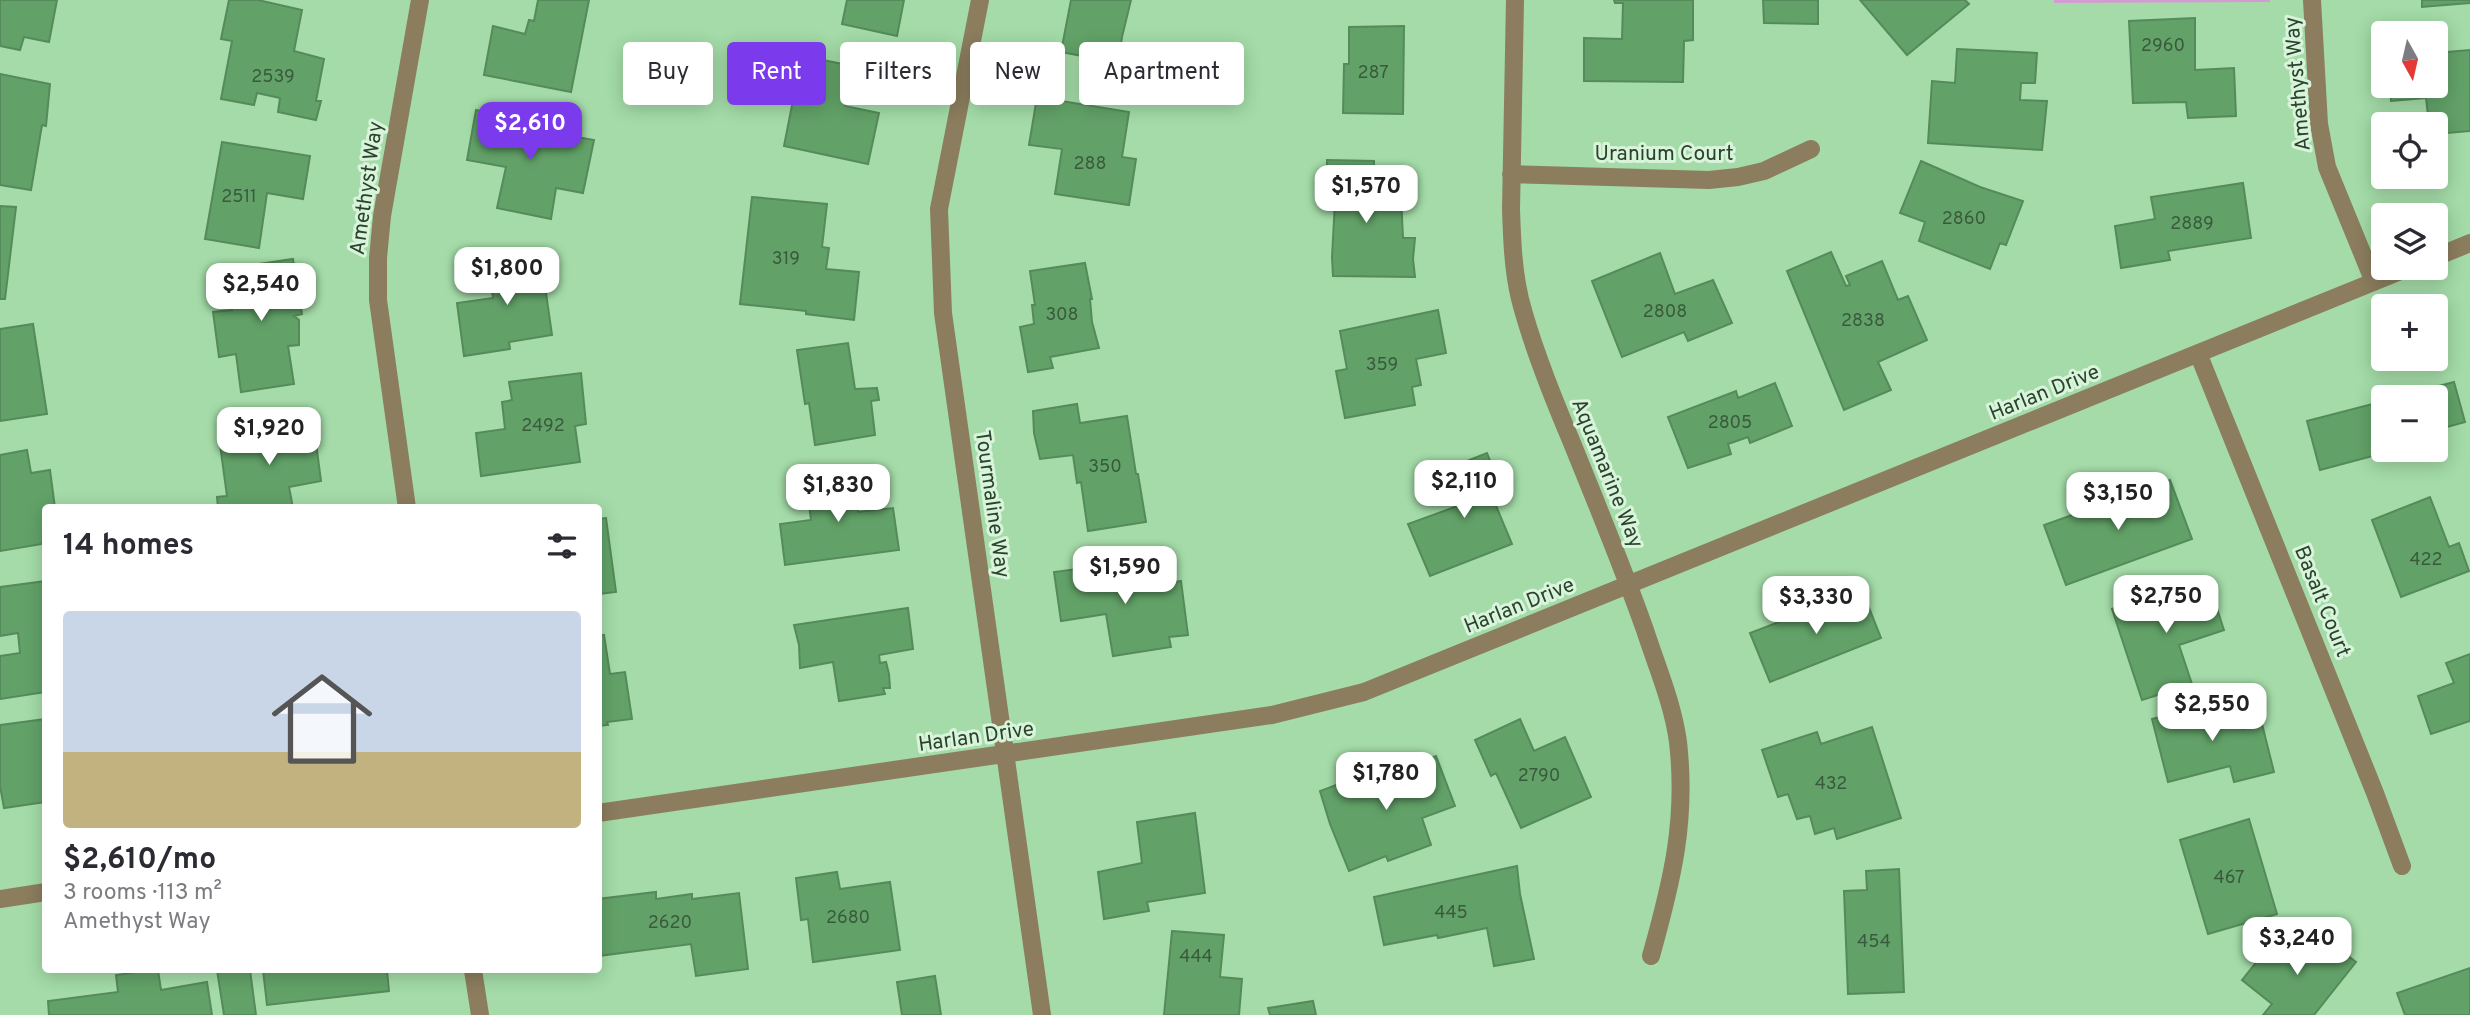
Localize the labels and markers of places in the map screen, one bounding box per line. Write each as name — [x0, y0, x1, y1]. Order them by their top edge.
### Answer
pin: $2,610 — [473, 102, 587, 162]
pin: $1,570 — [1309, 166, 1423, 225]
pin: $1,800 — [450, 247, 564, 307]
pin: $2,540 — [204, 264, 318, 323]
pin: $1,920 — [212, 407, 326, 467]
pin: $2,110 — [1407, 461, 1521, 520]
pin: $1,830 — [781, 464, 895, 524]
pin: $3,150 — [2061, 472, 2175, 532]
pin: $1,590 — [1068, 546, 1182, 606]
pin: $3,330 — [1759, 576, 1873, 636]
pin: $2,750 — [2109, 576, 2223, 635]
pin: $2,550 — [2155, 684, 2269, 743]
pin: $1,780 — [1329, 752, 1443, 812]
pin: $3,240 — [2240, 918, 2354, 977]

